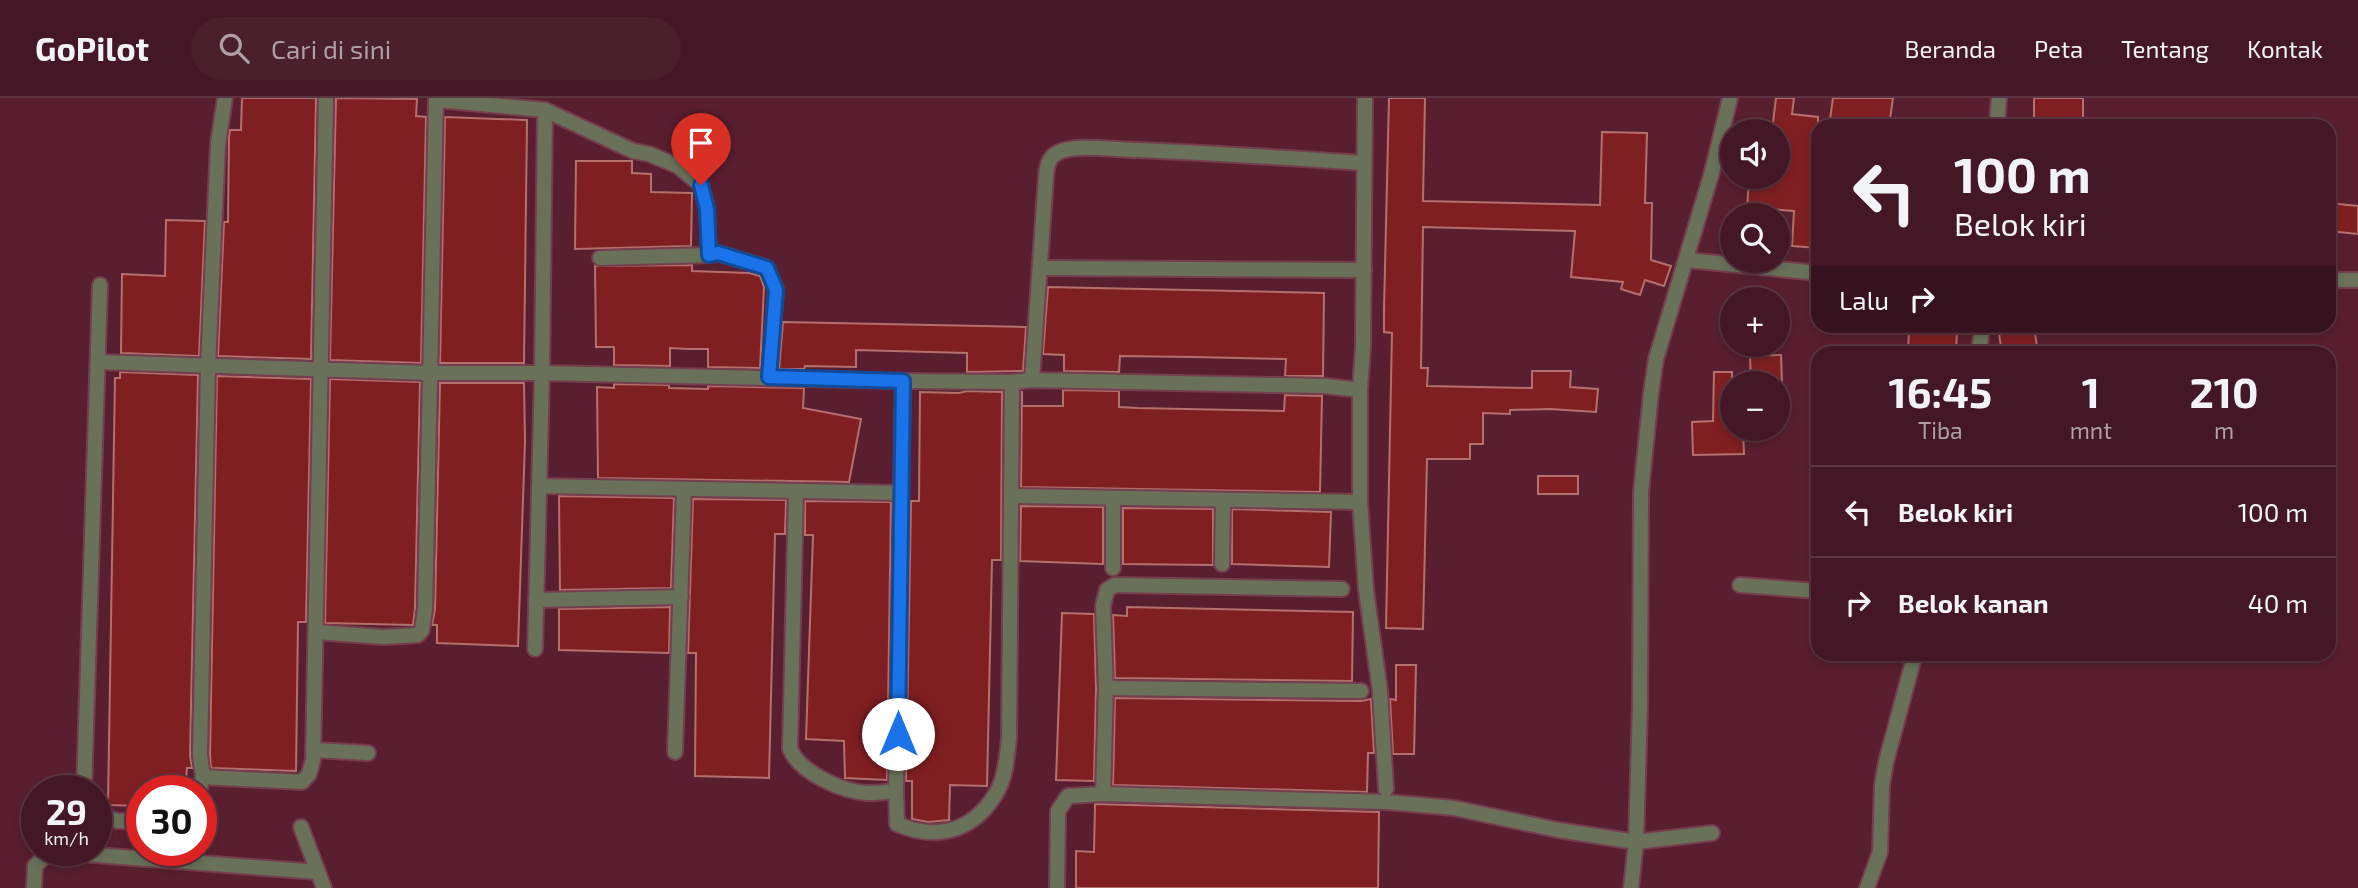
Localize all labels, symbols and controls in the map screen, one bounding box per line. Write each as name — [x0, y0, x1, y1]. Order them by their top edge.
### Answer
search box — [191, 17, 681, 80]
text: GoPilot — [35, 28, 149, 68]
icon: search — [215, 29, 253, 67]
text: Cari di sini — [271, 33, 391, 64]
text: Beranda — [1905, 34, 1996, 63]
text: Peta — [2034, 34, 2083, 63]
text: Tentang — [2121, 34, 2209, 63]
text: Kontak — [2247, 34, 2323, 63]
pin — [671, 113, 731, 185]
map controls — [1720, 119, 1790, 441]
button: sound — [1720, 119, 1790, 189]
icon: arrive — [682, 124, 720, 162]
text: 100 m — [1954, 144, 2091, 203]
icon: left — [1839, 147, 1930, 238]
button: search — [1720, 203, 1790, 273]
text: Belok kiri — [1954, 204, 2087, 242]
icon: right — [1903, 280, 1941, 318]
text: Lalu — [1839, 284, 1889, 315]
button: + — [1720, 287, 1790, 357]
text: 16:45 — [1889, 366, 1992, 416]
text: 1 — [2082, 366, 2100, 416]
text: 210 — [2189, 366, 2259, 416]
button: − — [1720, 371, 1790, 441]
text: Tiba — [1918, 416, 1963, 444]
text: mnt — [2070, 416, 2112, 444]
text: m — [2214, 416, 2234, 444]
icon: left — [1839, 493, 1877, 531]
text: Belok kiri — [1898, 496, 2013, 527]
text: 100 m — [2238, 496, 2308, 527]
icon: right — [1839, 584, 1877, 622]
text: Belok kanan — [1898, 587, 2049, 618]
text: 40 m — [2248, 587, 2308, 618]
position arrow — [861, 697, 935, 771]
speed limit sign: 30 — [126, 775, 217, 866]
text: 29 — [46, 790, 87, 832]
text: km/h — [44, 827, 89, 849]

